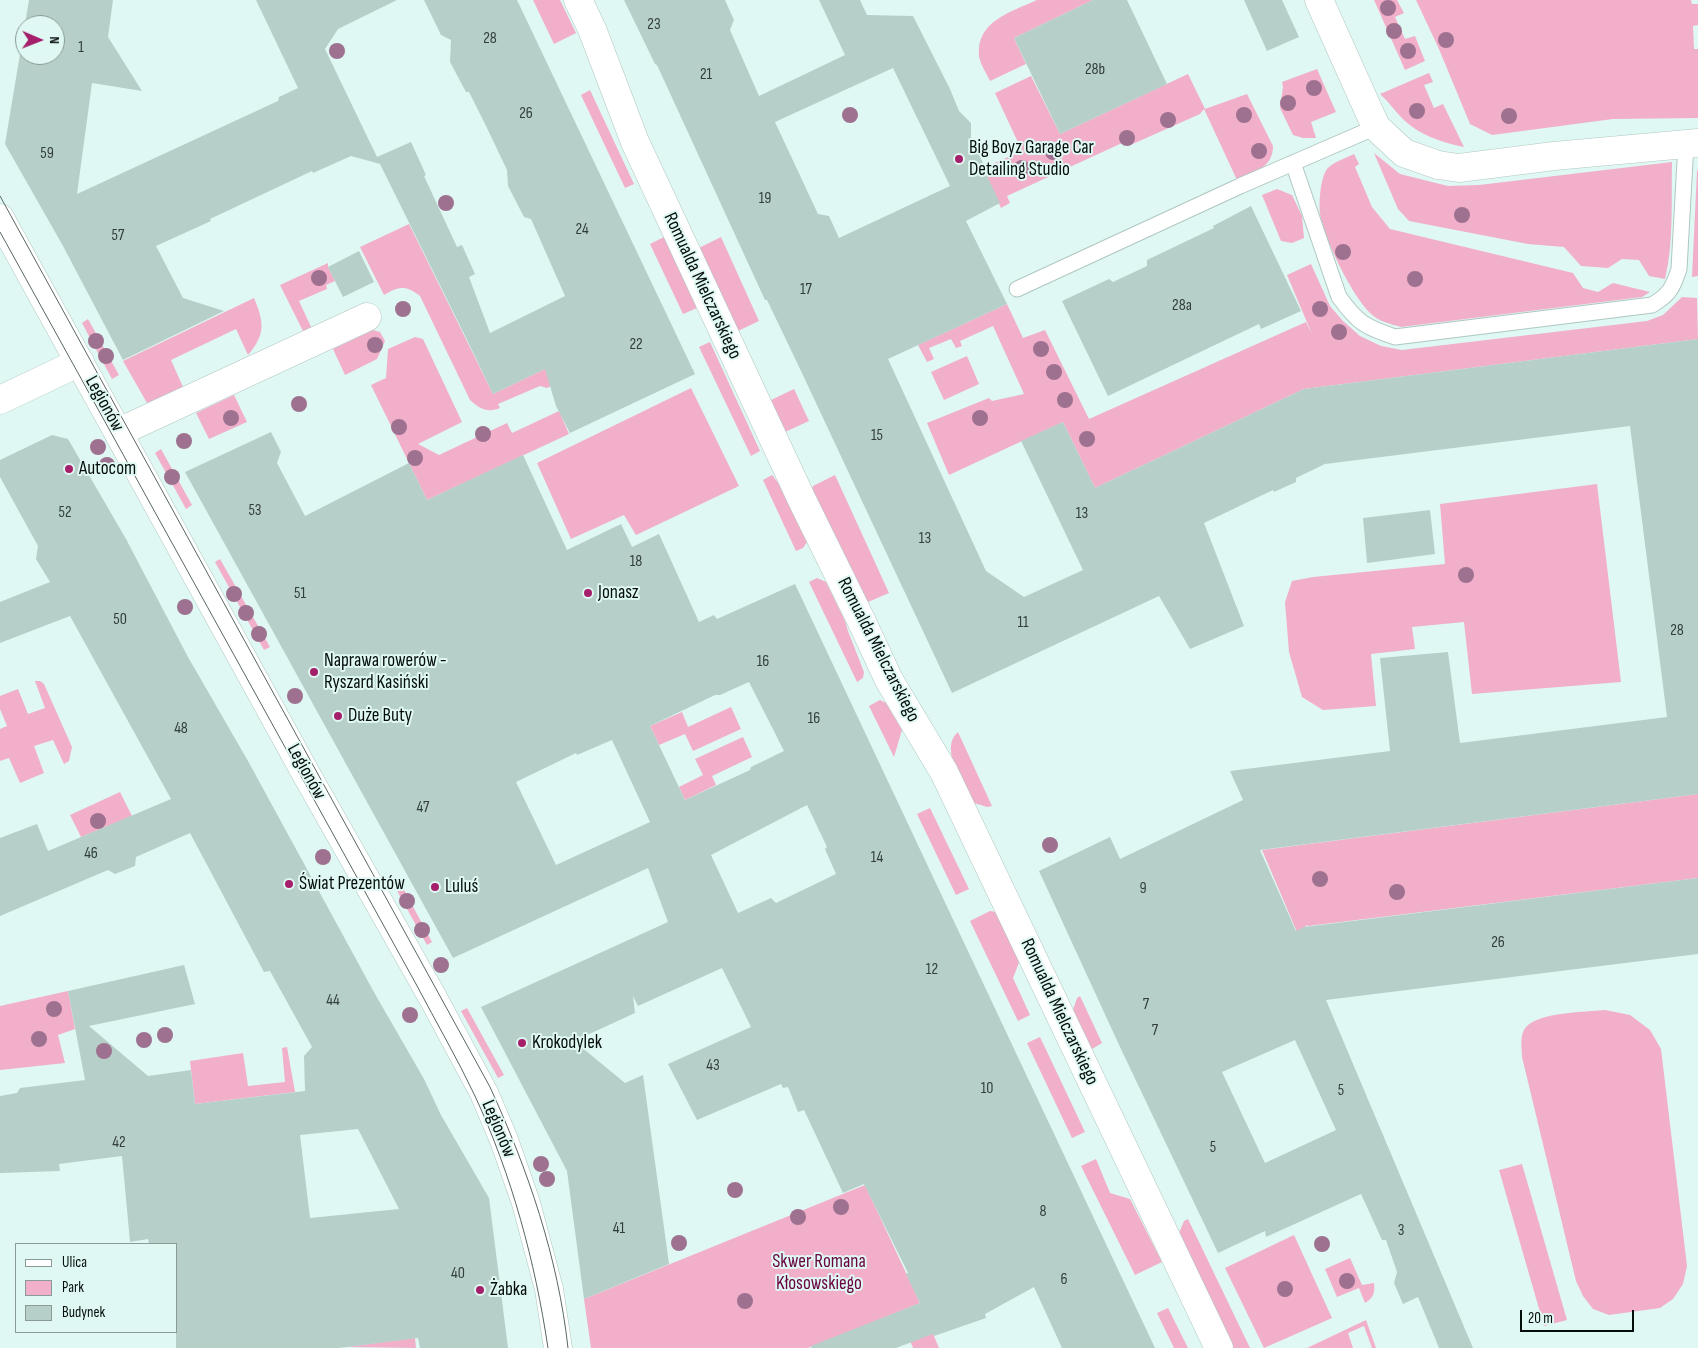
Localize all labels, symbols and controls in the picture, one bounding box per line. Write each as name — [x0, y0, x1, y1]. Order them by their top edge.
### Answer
north arrow — [15, 15, 65, 65]
house number: 23 — [647, 15, 661, 35]
house number: 28 — [483, 29, 497, 49]
text: N — [46, 36, 63, 44]
house number: 1 — [78, 38, 84, 58]
house number: 28b — [1085, 60, 1105, 80]
house number: 21 — [700, 65, 712, 85]
house number: 26 — [519, 104, 533, 124]
place label: Big Boyz Garage Car Detailing Studio — [969, 137, 1094, 181]
house number: 59 — [40, 144, 54, 164]
marker: Big Boyz Garage Car Detailing Studio — [953, 153, 965, 165]
house number: 19 — [759, 189, 771, 209]
street label: Romualda Mielczarskiego — [658, 209, 746, 363]
house number: 24 — [575, 220, 589, 240]
house number: 57 — [112, 226, 124, 246]
house number: 17 — [800, 280, 812, 300]
house number: 28a — [1172, 296, 1192, 316]
house number: 22 — [629, 335, 643, 355]
street label: Legionów — [79, 372, 129, 436]
house number: 15 — [871, 426, 883, 446]
place label: Autocom — [79, 458, 136, 480]
marker: Autocom — [63, 463, 75, 475]
house number: 53 — [248, 501, 262, 521]
house number: 52 — [58, 503, 72, 523]
house number: 13 — [1076, 504, 1088, 524]
house number: 13 — [919, 529, 931, 549]
house number: 18 — [630, 552, 642, 572]
street label: Romualda Mielczarskiego — [832, 574, 924, 726]
place label: Jonasz — [598, 582, 639, 604]
house number: 51 — [294, 584, 306, 604]
marker: Jonasz — [582, 587, 594, 599]
house number: 50 — [113, 610, 127, 630]
house number: 11 — [1017, 613, 1029, 633]
house number: 28 — [1670, 621, 1684, 641]
place label: Naprawa rowerów - Ryszard Kasiński — [324, 650, 447, 694]
house number: 16 — [757, 652, 769, 672]
marker: Naprawa rowerów - Ryszard Kasiński — [308, 666, 320, 678]
place label: Duże Buty — [348, 705, 412, 727]
house number: 16 — [808, 709, 820, 729]
marker: Duże Buty — [332, 710, 344, 722]
house number: 48 — [174, 719, 188, 739]
street label: Legionów — [281, 740, 331, 804]
house number: 47 — [417, 798, 429, 818]
house number: 46 — [84, 844, 98, 864]
house number: 14 — [871, 848, 883, 868]
place label: Świat Prezentów — [299, 873, 405, 895]
place label: Luluś — [445, 876, 478, 898]
marker: Świat Prezentów — [283, 878, 295, 890]
house number: 9 — [1139, 879, 1147, 899]
marker: Luluś — [429, 881, 441, 893]
house number: 26 — [1491, 933, 1505, 953]
street label: Romualda Mielczarskiego — [1015, 935, 1103, 1089]
house number: 12 — [926, 960, 938, 980]
house number: 44 — [326, 991, 340, 1011]
house number: 7 — [1143, 995, 1149, 1015]
house number: 7 — [1152, 1021, 1158, 1041]
place label: Krokodylek — [532, 1032, 602, 1054]
marker: Krokodylek — [516, 1037, 528, 1049]
house number: 43 — [706, 1056, 720, 1076]
house number: 10 — [981, 1079, 993, 1099]
house number: 5 — [1338, 1081, 1344, 1101]
street label: Legionów — [476, 1097, 520, 1161]
house number: 42 — [112, 1133, 126, 1153]
house number: 5 — [1210, 1138, 1216, 1158]
house number: 8 — [1039, 1202, 1047, 1222]
house number: 41 — [613, 1219, 625, 1239]
house number: 3 — [1398, 1221, 1404, 1241]
legend — [15, 1243, 178, 1333]
park label: Skwer Romana Kłosowskiego — [772, 1251, 866, 1295]
text: Ulica — [62, 1253, 87, 1272]
house number: 40 — [451, 1264, 465, 1284]
house number: 6 — [1060, 1270, 1068, 1290]
text: Park — [62, 1278, 84, 1297]
place label: Żabka — [490, 1279, 527, 1301]
marker: Żabka — [474, 1284, 486, 1296]
scale bar — [1523, 1300, 1637, 1332]
text: Budynek — [62, 1303, 105, 1322]
text: 20 m — [1528, 1309, 1553, 1328]

